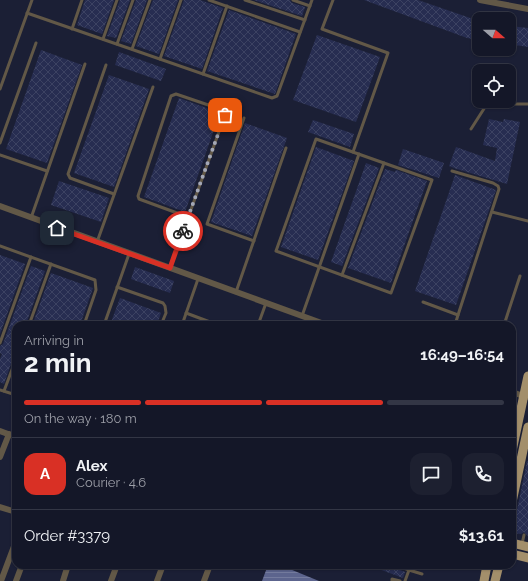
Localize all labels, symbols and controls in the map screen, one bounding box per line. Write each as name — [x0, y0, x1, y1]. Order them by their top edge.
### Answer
north arrow — [472, 12, 516, 56]
map controls — [472, 12, 516, 108]
button: locate — [472, 64, 516, 108]
pin — [208, 98, 242, 132]
icon: bag — [214, 104, 236, 126]
pin — [40, 211, 74, 245]
courier — [163, 211, 203, 251]
icon: home — [46, 217, 68, 239]
icon: bike — [172, 220, 194, 242]
text: Arriving in — [24, 333, 84, 348]
text: 16:49–16:54 — [420, 346, 504, 364]
text: 2 min — [24, 348, 91, 378]
text: On the way · 180 m — [24, 411, 137, 426]
button: chat — [410, 453, 452, 495]
button: phone — [462, 453, 504, 495]
text: Alex — [76, 457, 107, 475]
text: A — [40, 465, 50, 483]
text: Courier · 4.6 — [76, 475, 146, 490]
text: Order #3379 — [24, 527, 110, 545]
text: $13.61 — [459, 527, 504, 545]

